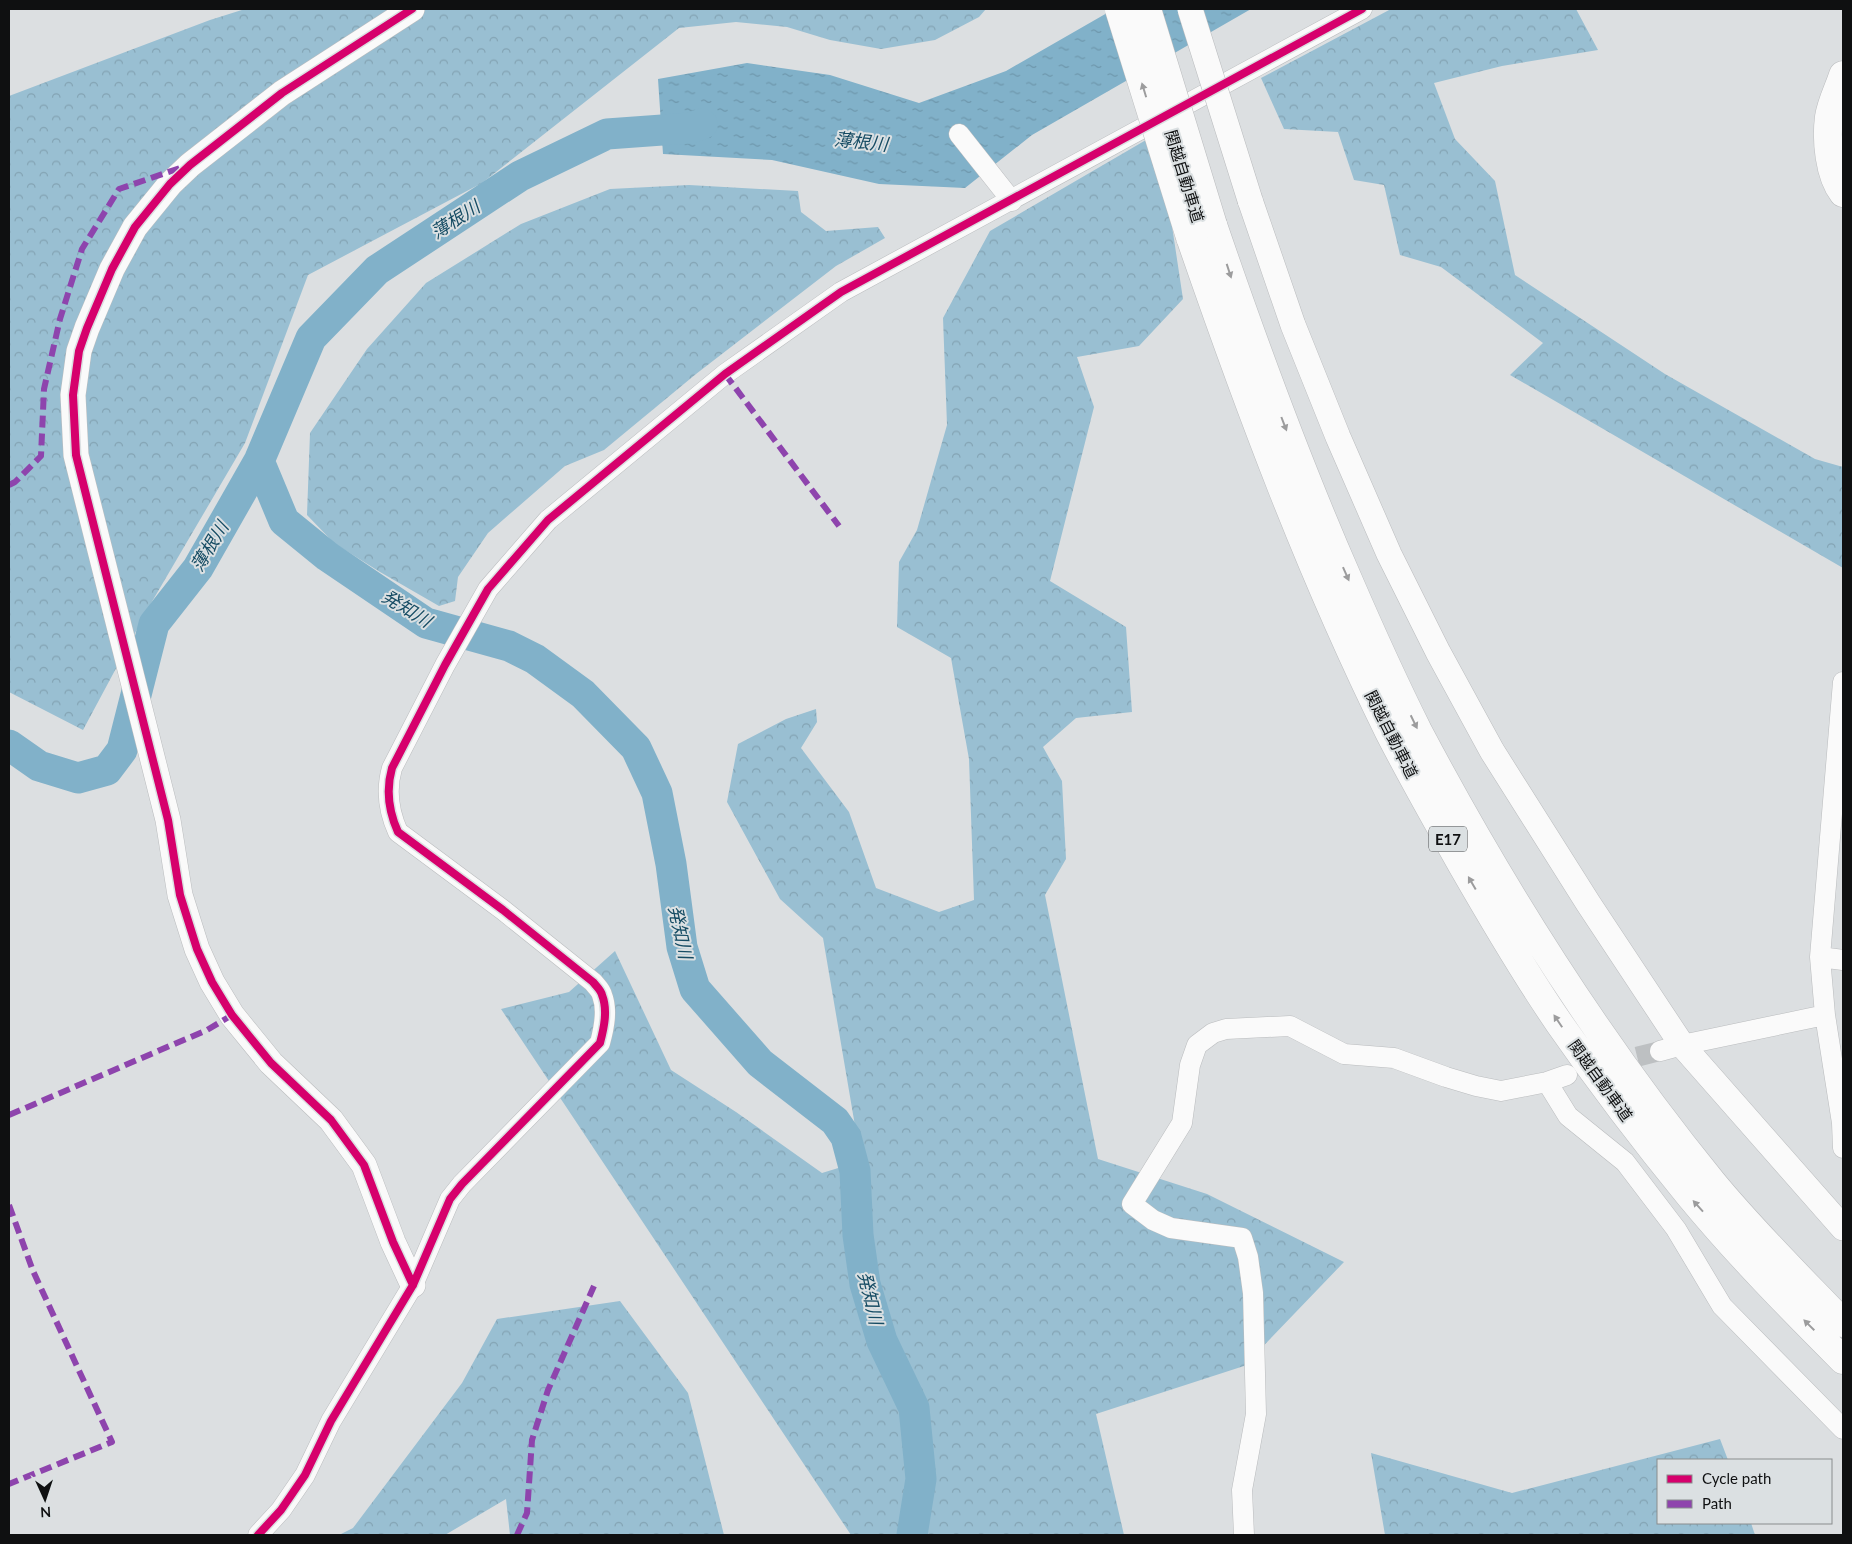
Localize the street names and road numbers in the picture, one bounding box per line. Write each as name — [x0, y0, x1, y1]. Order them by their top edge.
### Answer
street label: 関越自動車道 — [1162, 127, 1208, 225]
street label: 関越自動車道 — [1362, 687, 1422, 781]
road number: E17 — [1429, 826, 1467, 852]
street label: 関越自動車道 — [1565, 1036, 1637, 1124]

